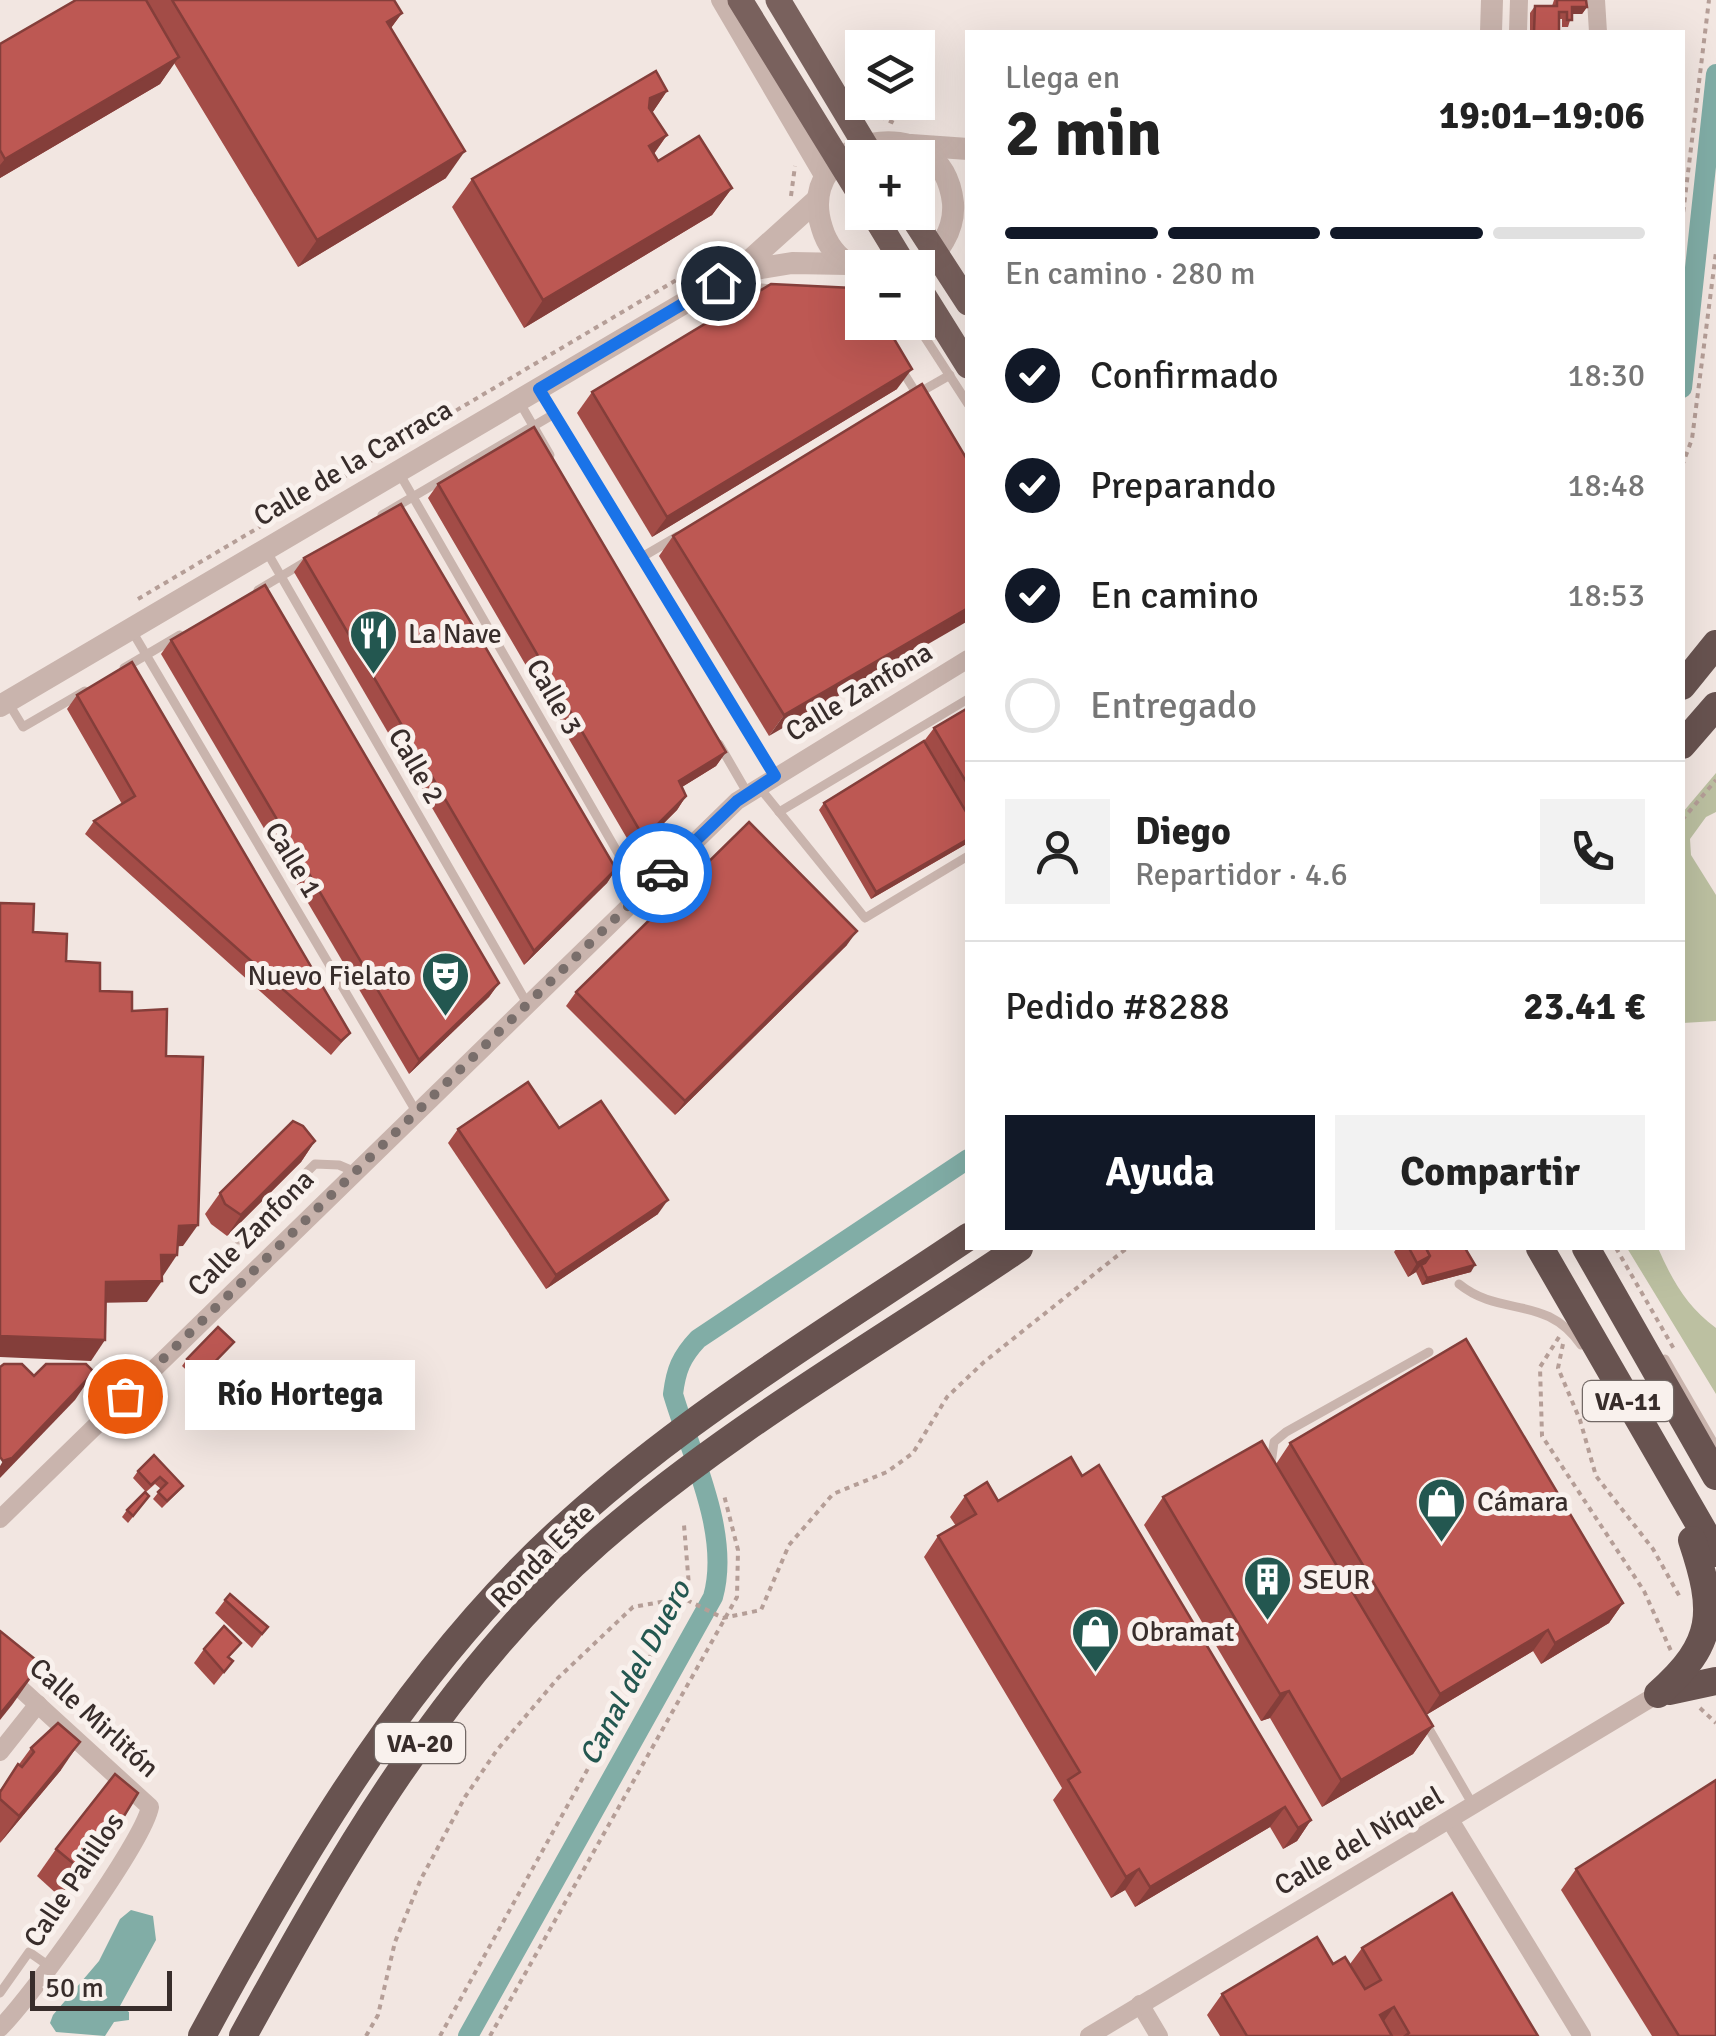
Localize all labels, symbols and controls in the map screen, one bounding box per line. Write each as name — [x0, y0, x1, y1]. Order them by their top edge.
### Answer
map controls — [845, 30, 935, 340]
button: layers — [845, 30, 935, 120]
text: Llega en — [1005, 58, 1120, 97]
text: 19:01–19:06 — [1439, 92, 1645, 139]
text: 2 min — [1005, 94, 1162, 174]
button: + — [845, 140, 935, 230]
pin — [676, 241, 761, 326]
button: − — [845, 250, 935, 340]
text: En camino · 280 m — [1005, 254, 1255, 293]
icon: home — [691, 256, 746, 311]
icon: check — [1005, 348, 1060, 403]
text: Confirmado — [1090, 352, 1279, 399]
text: 18:30 — [1567, 356, 1645, 395]
street label: Calle de la Carraca — [248, 392, 458, 534]
icon: check — [1005, 458, 1060, 513]
text: Preparando — [1090, 462, 1276, 509]
text: 18:48 — [1567, 466, 1645, 505]
icon: check — [1005, 568, 1060, 623]
text: En camino — [1090, 572, 1259, 619]
text: 18:53 — [1567, 576, 1645, 615]
restaurant icon: La Nave — [347, 608, 399, 676]
place label: La Nave — [408, 617, 502, 651]
street label: Calle Zanfona — [780, 635, 938, 749]
street label: Calle 3 — [519, 653, 589, 741]
text: Entregado — [1090, 682, 1257, 729]
street label: Calle 2 — [381, 722, 451, 810]
button: person — [1005, 799, 1110, 904]
button: phone — [1540, 799, 1645, 904]
text: Diego — [1135, 808, 1231, 855]
street label: Calle 1 — [257, 816, 329, 904]
courier — [612, 823, 712, 923]
icon: car — [635, 846, 690, 901]
text: Repartidor · 4.6 — [1135, 855, 1348, 894]
theatre icon: Nuevo Fielato — [420, 950, 472, 1018]
place label: Nuevo Fielato — [247, 959, 411, 993]
text: Pedido #8288 — [1005, 983, 1230, 1030]
text: 23.41 € — [1523, 983, 1645, 1030]
button: Ayuda — [1005, 1115, 1315, 1230]
button: Compartir — [1335, 1115, 1645, 1230]
street label: Calle Zanfona — [181, 1163, 321, 1303]
pin — [83, 1354, 168, 1439]
callout: Río Hortega — [185, 1361, 415, 1431]
icon: bag — [98, 1369, 153, 1424]
text: Río Hortega — [217, 1375, 383, 1414]
road number: VA-11 — [1583, 1381, 1673, 1421]
shop icon: Cámara — [1416, 1476, 1468, 1544]
place label: Cámara — [1477, 1485, 1569, 1519]
street label: Ronda Este — [484, 1497, 602, 1615]
building icon: SEUR — [1242, 1554, 1294, 1622]
place label: SEUR — [1303, 1563, 1370, 1597]
water label: Canal del Duero — [571, 1573, 700, 1771]
shop icon: Obramat — [1070, 1606, 1122, 1674]
place label: Obramat — [1131, 1615, 1235, 1649]
street label: Calle Mirlitón — [22, 1651, 166, 1785]
road number: VA-20 — [375, 1723, 465, 1763]
street label: Calle del Níquel — [1269, 1779, 1449, 1903]
street label: Calle Palillos — [17, 1806, 131, 1954]
scale bar — [30, 1966, 172, 2010]
text: 50 m — [45, 1971, 104, 2005]

